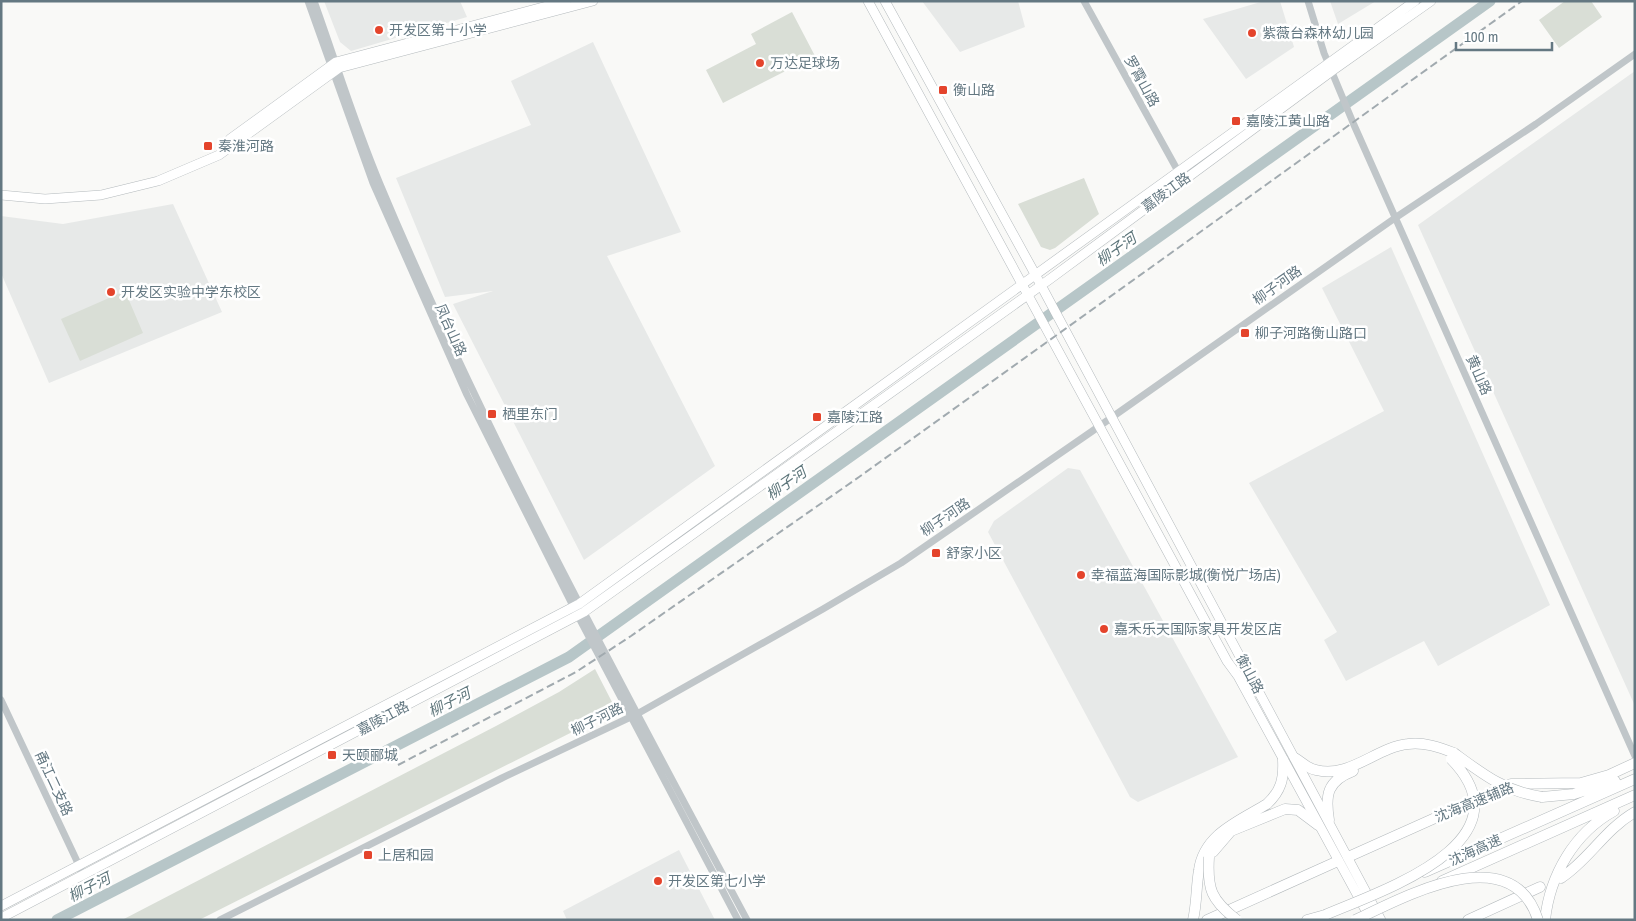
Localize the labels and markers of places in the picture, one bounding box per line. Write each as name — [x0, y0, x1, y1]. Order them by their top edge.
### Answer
place label: 开发区第十小学 — [389, 21, 487, 39]
marker: 开发区第十小学 — [373, 24, 385, 36]
place label: 紫薇台森林幼儿园 — [1262, 24, 1374, 42]
marker: 紫薇台森林幼儿园 — [1246, 27, 1258, 39]
place label: 万达足球场 — [770, 54, 840, 72]
marker: 万达足球场 — [754, 57, 766, 69]
place label: 衡山路 — [953, 81, 995, 99]
marker: 衡山路 — [937, 84, 949, 96]
place label: 嘉陵江黄山路 — [1246, 112, 1330, 130]
marker: 嘉陵江黄山路 — [1230, 115, 1242, 127]
place label: 秦淮河路 — [218, 137, 274, 155]
marker: 秦淮河路 — [202, 140, 214, 152]
place label: 开发区实验中学东校区 — [121, 283, 261, 301]
marker: 开发区实验中学东校区 — [105, 286, 117, 298]
place label: 柳子河路衡山路口 — [1255, 324, 1367, 342]
marker: 柳子河路衡山路口 — [1239, 327, 1251, 339]
place label: 栖里东门 — [502, 405, 558, 423]
marker: 栖里东门 — [486, 408, 498, 420]
place label: 嘉陵江路 — [827, 408, 883, 426]
marker: 嘉陵江路 — [811, 411, 823, 423]
place label: 舒家小区 — [946, 544, 1002, 562]
marker: 舒家小区 — [930, 547, 942, 559]
place label: 幸福蓝海国际影城(衡悦广场店) — [1091, 566, 1281, 584]
marker: 幸福蓝海国际影城(衡悦广场店) — [1075, 569, 1087, 581]
place label: 嘉禾乐天国际家具开发区店 — [1114, 620, 1282, 638]
marker: 嘉禾乐天国际家具开发区店 — [1098, 623, 1110, 635]
place label: 天颐郦城 — [342, 746, 398, 764]
marker: 天颐郦城 — [326, 749, 338, 761]
place label: 上居和园 — [378, 846, 434, 864]
marker: 上居和园 — [362, 849, 374, 861]
place label: 开发区第七小学 — [668, 872, 766, 890]
marker: 开发区第七小学 — [652, 875, 664, 887]

